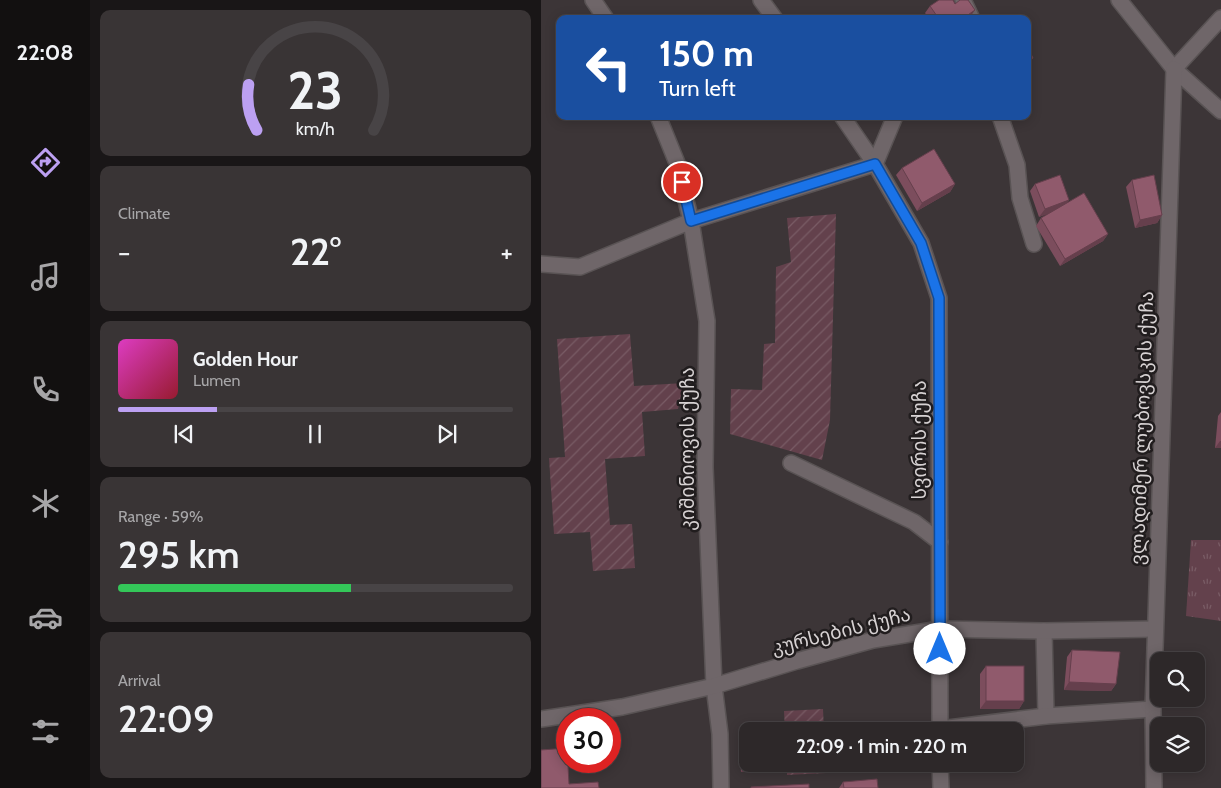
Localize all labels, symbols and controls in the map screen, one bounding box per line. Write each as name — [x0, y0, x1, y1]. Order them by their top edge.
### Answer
text: 150 m — [659, 32, 754, 75]
icon: left — [576, 35, 641, 100]
text: 22:08 — [17, 39, 73, 66]
text: 23 — [288, 59, 343, 122]
text: Turn left — [659, 75, 736, 102]
text: km/h — [296, 118, 335, 139]
icon: directions — [28, 145, 63, 180]
pin — [661, 161, 703, 203]
icon: arrive — [668, 168, 696, 196]
text: Climate — [118, 204, 170, 223]
text: 22° — [290, 228, 341, 275]
text: − — [118, 235, 130, 269]
text: + — [501, 235, 513, 269]
icon: music — [28, 259, 63, 294]
street label: ვლადიმერ ლუბოვსკის ქუჩა — [1126, 291, 1159, 565]
text: Golden Hour — [193, 348, 298, 371]
street label: კიშინიოვის ქუჩა — [676, 367, 699, 531]
text: Lumen — [193, 371, 240, 390]
icon: phone — [28, 372, 63, 407]
street label: სვირის ქუჩა — [908, 380, 931, 500]
icon: previous — [170, 420, 198, 448]
icon: pause — [301, 420, 329, 448]
icon: next — [433, 420, 461, 448]
icon: climate — [28, 486, 63, 521]
text: Range · 59% — [118, 507, 204, 526]
text: 295 km — [118, 531, 240, 578]
icon: car — [28, 600, 63, 635]
street label: კურსების ქუჩა — [769, 603, 913, 659]
position arrow — [913, 622, 965, 674]
map controls — [1150, 652, 1205, 772]
button: search — [1150, 652, 1205, 707]
text: Arrival — [118, 671, 161, 690]
text: 22:09 — [118, 695, 214, 742]
speed limit sign: 30 — [556, 708, 621, 773]
icon: filters — [28, 714, 63, 749]
button: layers — [1150, 717, 1205, 772]
text: 22:09 · 1 min · 220 m — [796, 735, 967, 758]

